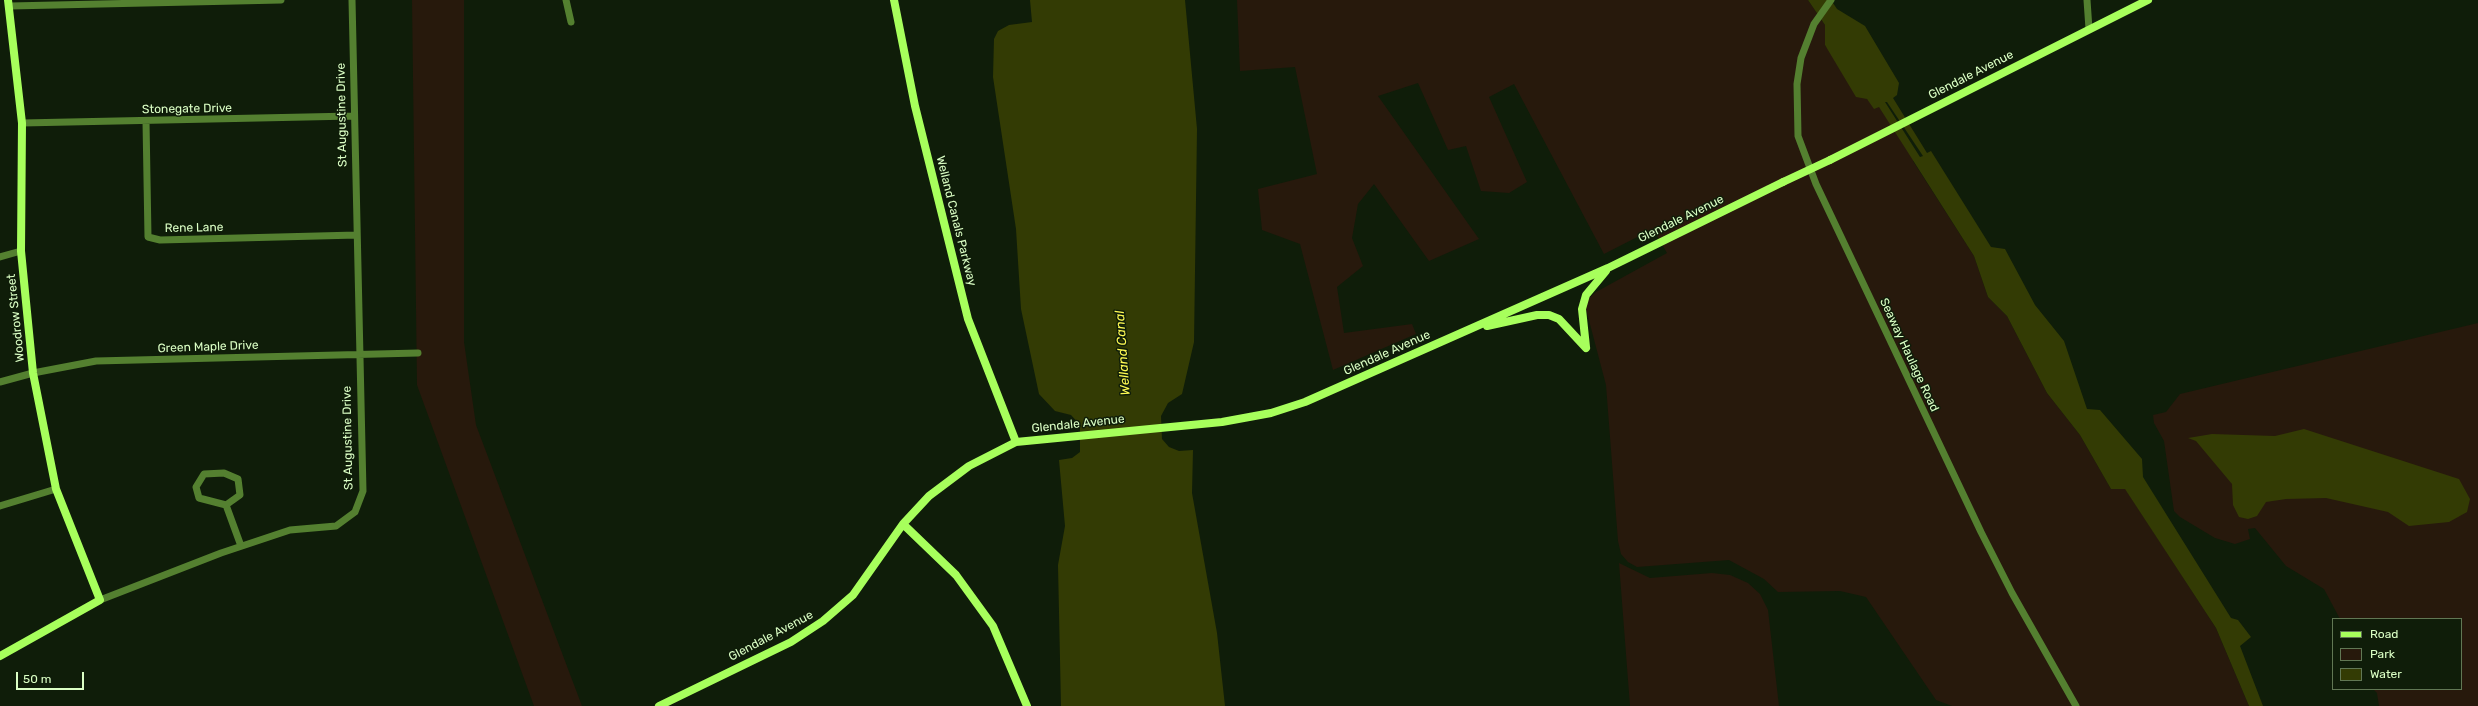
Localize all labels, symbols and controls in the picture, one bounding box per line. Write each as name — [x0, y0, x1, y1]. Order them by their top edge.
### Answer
street label: Glendale Avenue — [1926, 47, 2016, 103]
street label: St Augustine Drive — [334, 63, 350, 167]
street label: Stonegate Drive — [142, 101, 232, 117]
street label: Welland Canals Parkway — [933, 154, 979, 288]
street label: Glendale Avenue — [1636, 192, 1726, 246]
street label: Rene Lane — [164, 220, 224, 236]
street label: Woodrow Street — [4, 273, 28, 363]
street label: Seaway Haulage Road — [1876, 296, 1942, 414]
water label: Welland Canal — [1112, 310, 1134, 396]
street label: Glendale Avenue — [1341, 327, 1433, 379]
street label: Green Maple Drive — [157, 338, 259, 356]
street label: St Augustine Drive — [340, 386, 356, 490]
street label: Glendale Avenue — [1031, 412, 1125, 436]
street label: Glendale Avenue — [726, 608, 816, 664]
legend — [2332, 618, 2462, 690]
text: Road — [2370, 627, 2398, 641]
text: Park — [2370, 647, 2395, 661]
scale bar — [18, 664, 86, 690]
text: Water — [2370, 667, 2402, 681]
text: 50 m — [23, 672, 51, 686]

